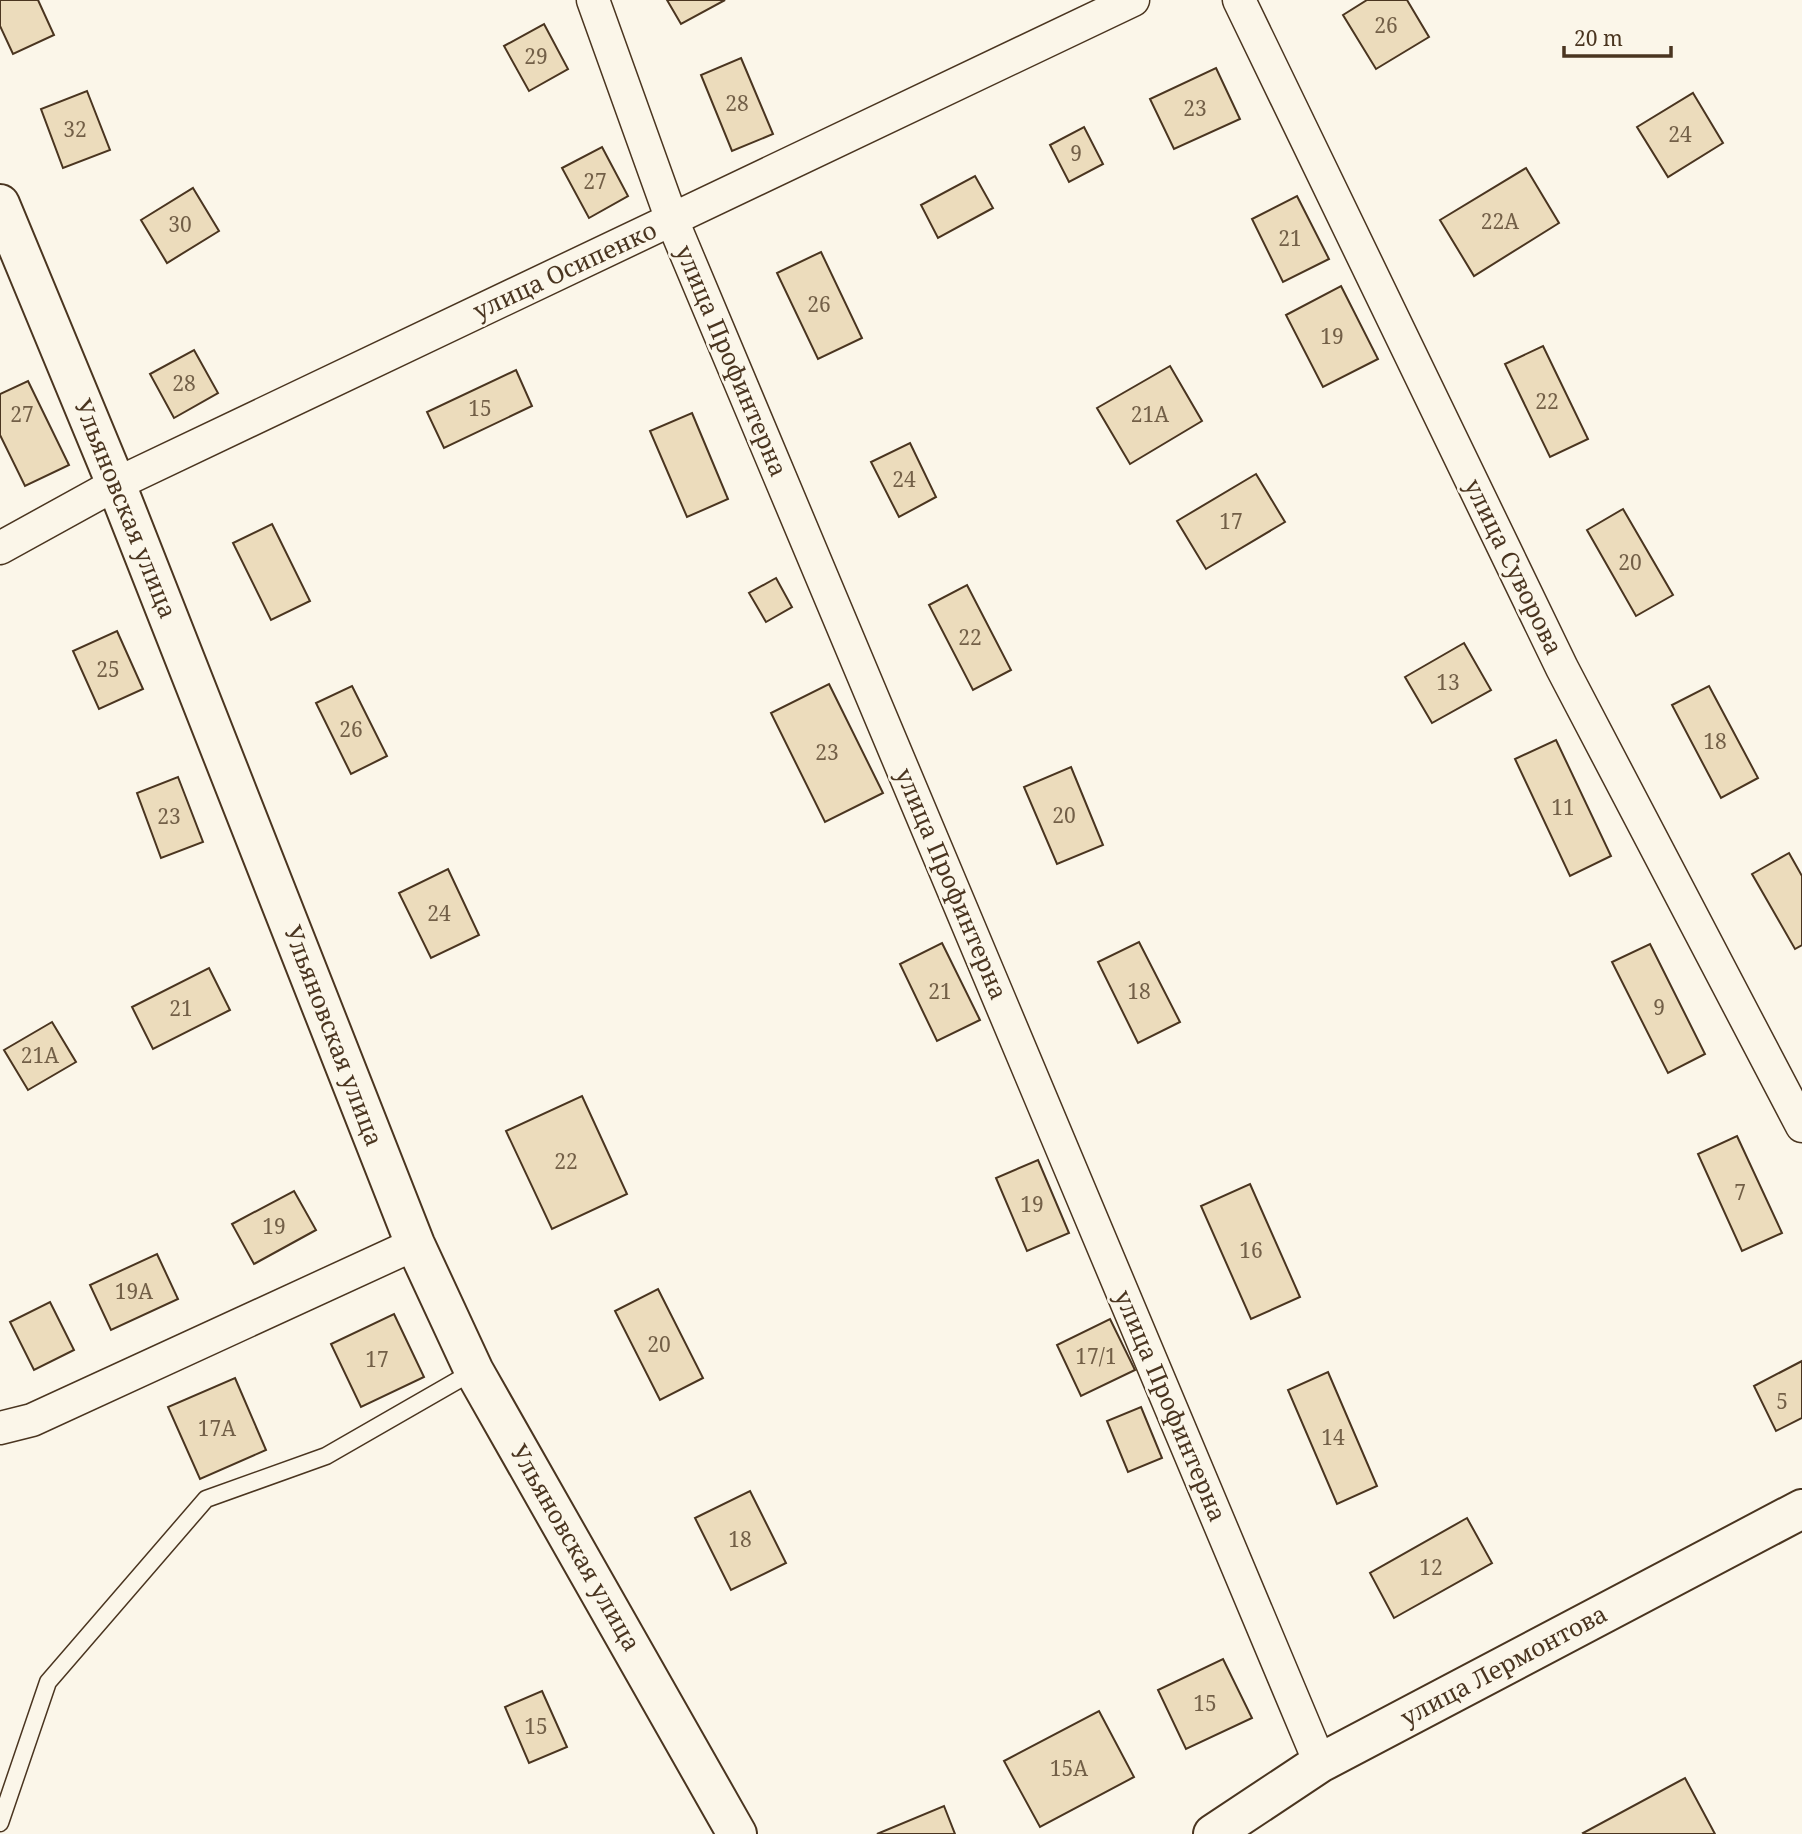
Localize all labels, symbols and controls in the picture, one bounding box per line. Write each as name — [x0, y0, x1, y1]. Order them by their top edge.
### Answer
house number: 26 — [1374, 11, 1398, 39]
scale bar — [1564, 14, 1671, 58]
text: 20 m — [1574, 24, 1623, 52]
house number: 29 — [524, 42, 548, 70]
house number: 28 — [725, 89, 749, 117]
house number: 23 — [1183, 94, 1207, 122]
house number: 32 — [63, 115, 87, 143]
house number: 24 — [1668, 120, 1692, 148]
house number: 9 — [1070, 139, 1082, 167]
house number: 27 — [583, 167, 607, 195]
house number: 22А — [1481, 207, 1519, 235]
house number: 30 — [168, 210, 192, 238]
street label: улица Осипенко — [467, 213, 662, 327]
house number: 21 — [1278, 224, 1302, 252]
street label: улица Профинтерна — [669, 240, 796, 481]
house number: 26 — [807, 290, 831, 318]
house number: 19 — [1320, 322, 1344, 350]
house number: 28 — [172, 369, 196, 397]
house number: 22 — [1535, 387, 1559, 415]
street label: Ульяновская улица — [67, 394, 185, 623]
house number: 15 — [468, 394, 492, 422]
house number: 27 — [10, 400, 34, 428]
house number: 21А — [1131, 400, 1169, 428]
house number: 24 — [892, 465, 916, 493]
street label: улица Суворова — [1457, 473, 1571, 660]
house number: 17 — [1219, 507, 1243, 535]
house number: 20 — [1618, 548, 1642, 576]
house number: 22 — [958, 623, 982, 651]
house number: 25 — [96, 655, 120, 683]
house number: 13 — [1436, 668, 1460, 696]
house number: 26 — [339, 715, 363, 743]
house number: 18 — [1703, 727, 1727, 755]
house number: 23 — [815, 738, 839, 766]
street label: улица Профинтерна — [889, 763, 1016, 1004]
house number: 11 — [1551, 793, 1575, 821]
house number: 20 — [1052, 801, 1076, 829]
house number: 23 — [157, 802, 181, 830]
house number: 24 — [427, 899, 451, 927]
street label: Ульяновская улица — [277, 920, 392, 1151]
house number: 21 — [928, 977, 952, 1005]
house number: 18 — [1127, 977, 1151, 1005]
house number: 9 — [1653, 993, 1665, 1021]
house number: 21 — [169, 994, 193, 1022]
house number: 21А — [21, 1041, 59, 1069]
house number: 22 — [554, 1147, 578, 1175]
house number: 7 — [1734, 1178, 1746, 1206]
house number: 19 — [1020, 1190, 1044, 1218]
house number: 19 — [262, 1212, 286, 1240]
house number: 16 — [1239, 1236, 1263, 1264]
house number: 19А — [115, 1277, 153, 1305]
street label: улица Профинтерна — [1108, 1285, 1235, 1526]
house number: 20 — [647, 1330, 671, 1358]
house number: 17/1 — [1075, 1342, 1117, 1370]
house number: 17 — [365, 1345, 389, 1373]
house number: 5 — [1776, 1387, 1788, 1415]
house number: 17А — [198, 1414, 236, 1442]
house number: 14 — [1321, 1423, 1345, 1451]
street label: Ульяновская улица — [504, 1438, 649, 1657]
house number: 18 — [728, 1525, 752, 1553]
house number: 12 — [1419, 1553, 1443, 1581]
street label: улица Лермонтова — [1394, 1596, 1612, 1733]
house number: 15 — [1193, 1689, 1217, 1717]
house number: 15 — [524, 1712, 548, 1740]
house number: 15А — [1050, 1754, 1088, 1782]

